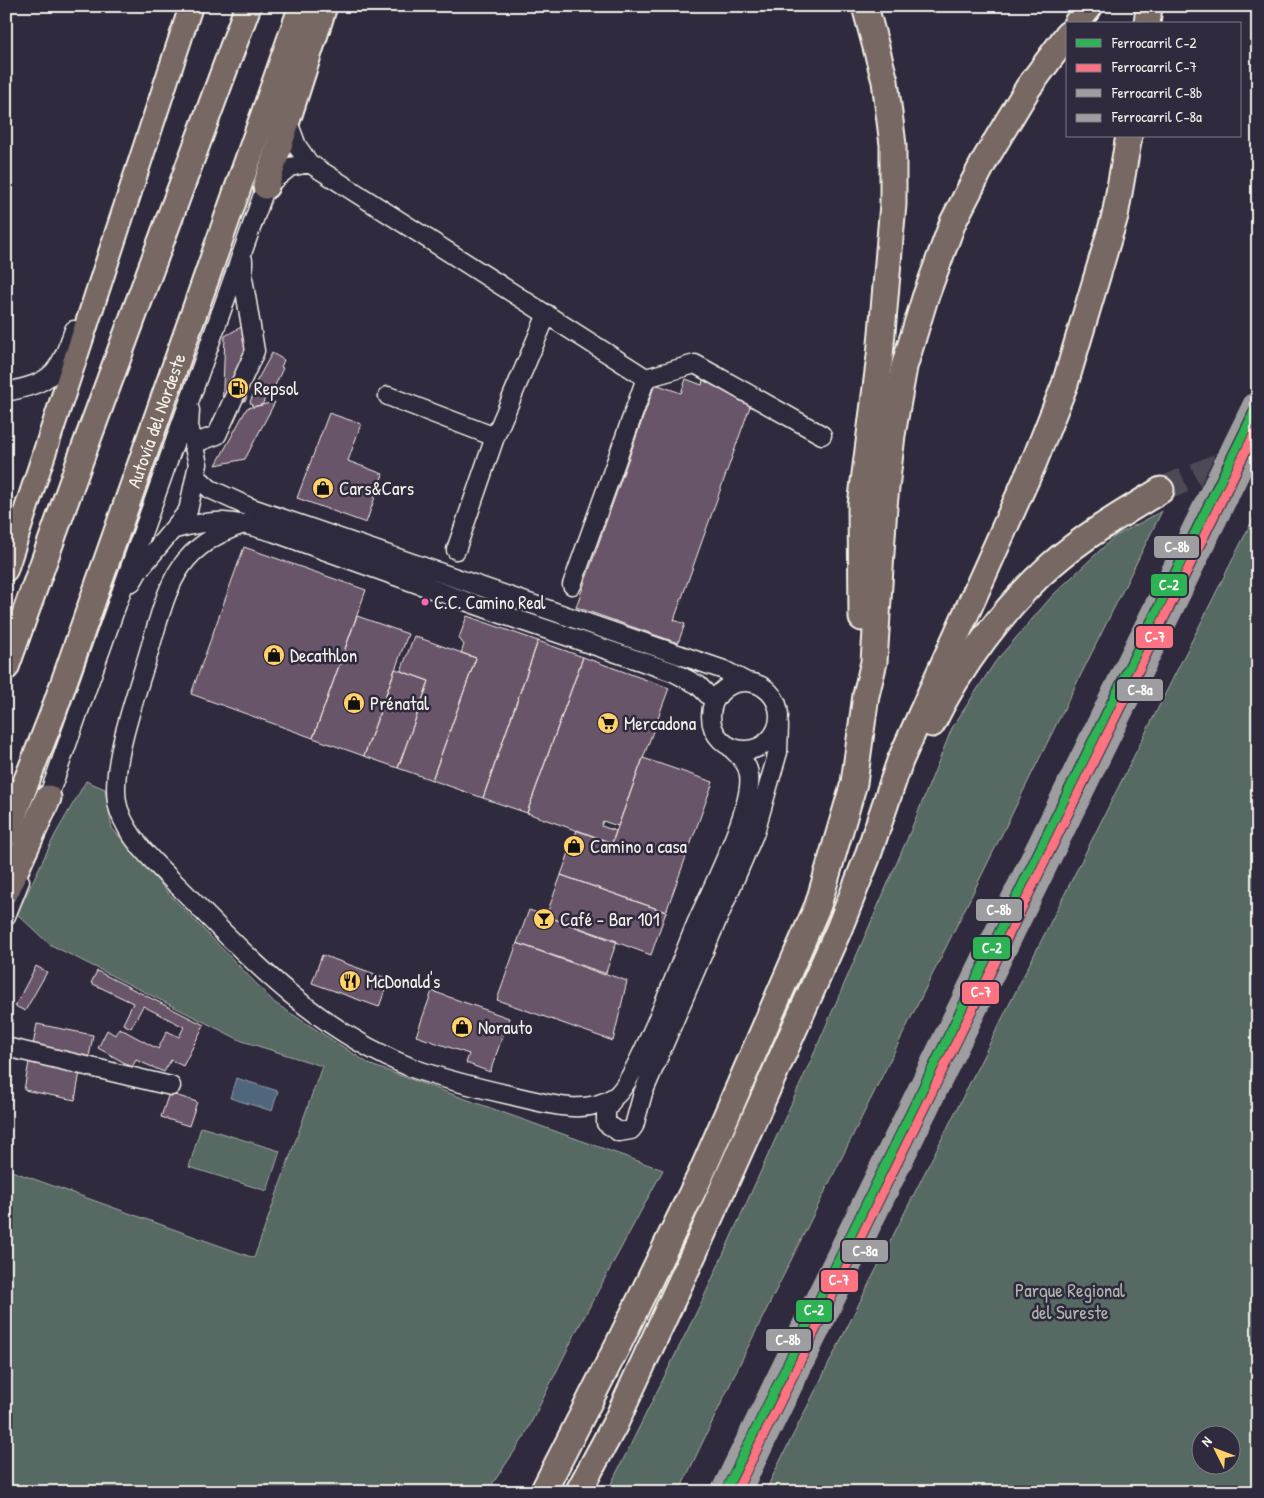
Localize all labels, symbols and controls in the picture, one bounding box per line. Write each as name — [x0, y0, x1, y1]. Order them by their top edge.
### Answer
legend — [1066, 22, 1242, 138]
text: Ferrocarril C-2 — [1111, 32, 1197, 53]
text: Ferrocarril C-7 — [1111, 56, 1197, 77]
text: Ferrocarril C-8b — [1111, 82, 1202, 103]
text: Ferrocarril C-8a — [1111, 106, 1202, 127]
street label: Autovía del Nordeste — [120, 349, 192, 491]
place label: Repsol — [254, 375, 299, 401]
fuel station icon: Repsol — [226, 376, 250, 400]
place label: Cars&Cars — [339, 475, 414, 501]
shop icon: Cars&Cars — [311, 476, 335, 500]
line badge: C-8b — [1153, 535, 1200, 559]
text: C-8b — [1164, 537, 1190, 556]
line badge: C-2 — [1150, 573, 1188, 597]
text: C-2 — [1159, 575, 1179, 594]
place label: C.C. Camino Real — [434, 590, 546, 615]
marker: C.C. Camino Real — [420, 597, 430, 607]
line badge: C-7 — [1135, 625, 1174, 649]
text: C-7 — [1145, 627, 1165, 646]
place label: Decathlon — [290, 642, 357, 668]
shop icon: Decathlon — [262, 643, 286, 667]
line badge: C-8a — [1116, 678, 1164, 702]
text: C-8a — [1128, 680, 1153, 699]
place label: Prénatal — [370, 690, 430, 716]
shop icon: Prénatal — [342, 691, 366, 715]
place label: Mercadona — [624, 710, 697, 736]
supermarket icon: Mercadona — [596, 711, 620, 735]
place label: Camino a casa — [590, 833, 688, 859]
shop icon: Camino a casa — [562, 834, 586, 858]
line badge: C-8b — [975, 898, 1023, 922]
text: C-8b — [986, 900, 1012, 919]
place label: Café - Bar 101 — [560, 906, 660, 932]
bar icon: Café - Bar 101 — [532, 907, 556, 931]
line badge: C-2 — [972, 936, 1011, 960]
text: C-2 — [982, 938, 1002, 957]
place label: McDonald's — [366, 968, 440, 994]
restaurant icon: McDonald's — [338, 969, 362, 993]
line badge: C-7 — [961, 981, 1000, 1005]
text: C-7 — [971, 982, 991, 1001]
place label: Norauto — [478, 1014, 533, 1040]
shop icon: Norauto — [450, 1015, 474, 1039]
line badge: C-8a — [841, 1239, 889, 1263]
text: C-8a — [853, 1241, 878, 1260]
line badge: C-7 — [820, 1269, 859, 1293]
text: C-7 — [829, 1270, 849, 1289]
park label: Parque Regional del Sureste — [1015, 1277, 1126, 1325]
line badge: C-2 — [795, 1299, 833, 1323]
text: C-2 — [804, 1300, 824, 1319]
line badge: C-8b — [765, 1328, 812, 1352]
text: C-8b — [775, 1330, 801, 1349]
north arrow — [1192, 1426, 1242, 1476]
text: N — [1196, 1431, 1216, 1450]

